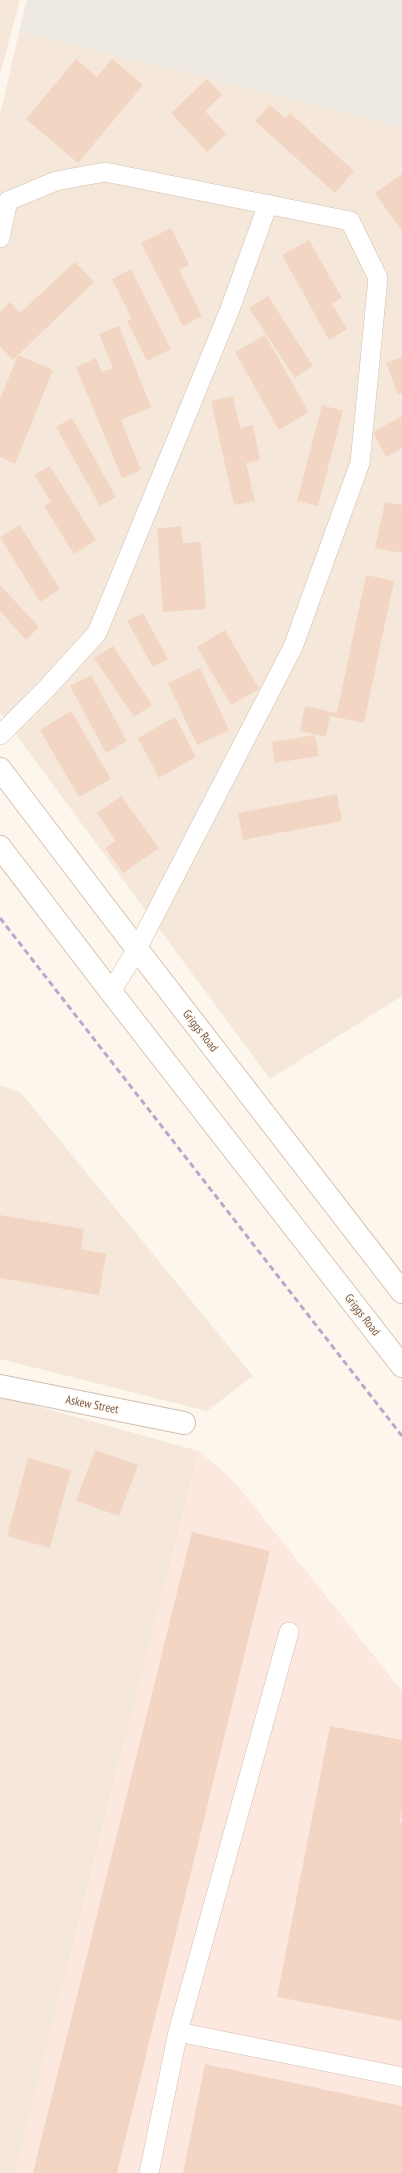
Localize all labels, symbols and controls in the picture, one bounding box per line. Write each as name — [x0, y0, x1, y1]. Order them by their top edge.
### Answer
street label: Griggs Road — [179, 1007, 221, 1055]
street label: Griggs Road — [341, 1291, 383, 1339]
street label: Askew Street — [64, 1393, 120, 1417]

